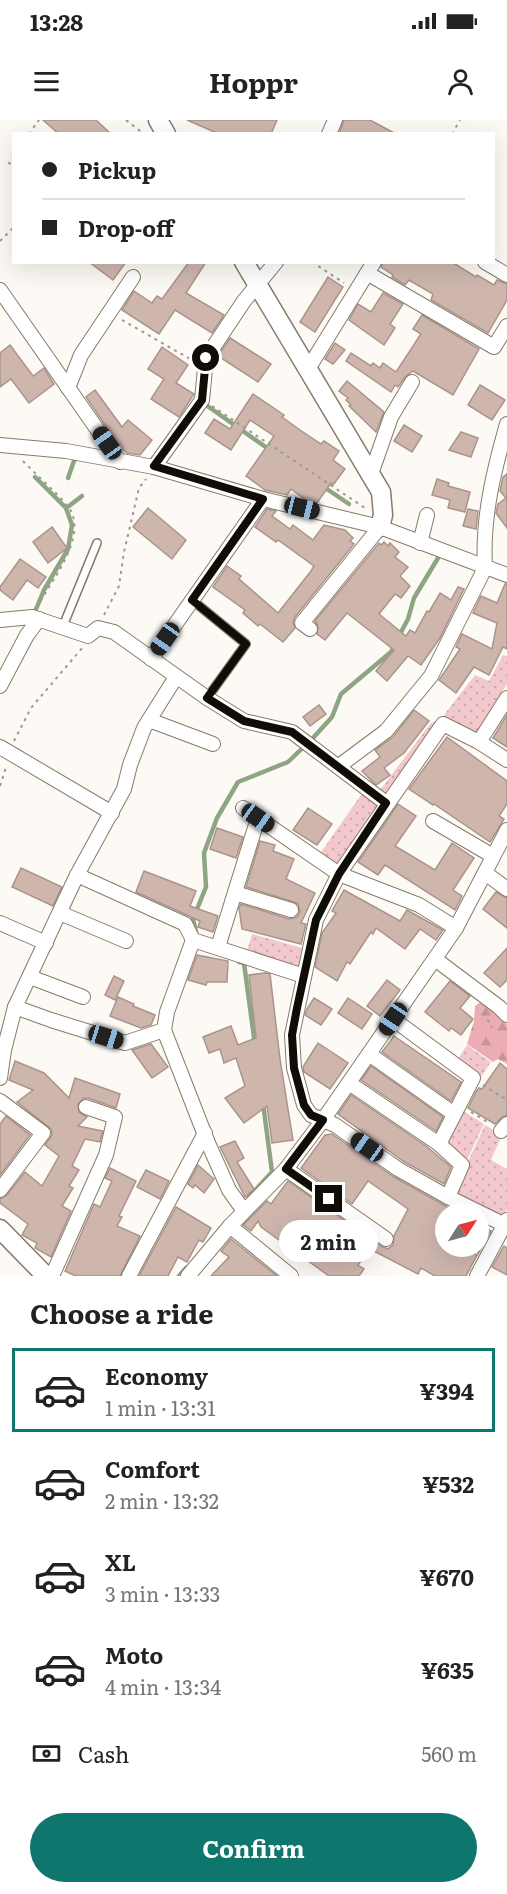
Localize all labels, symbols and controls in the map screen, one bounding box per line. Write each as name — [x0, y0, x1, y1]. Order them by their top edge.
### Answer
text: 13:28 — [30, 5, 83, 38]
text: Hoppr — [209, 61, 298, 101]
icon: menu — [30, 65, 63, 98]
icon: person — [444, 65, 477, 98]
text: Pickup — [78, 153, 156, 186]
text: Drop-off — [78, 211, 174, 244]
route start — [192, 344, 219, 371]
car — [89, 423, 125, 463]
car — [282, 495, 322, 521]
car — [147, 619, 183, 659]
car — [238, 800, 278, 836]
car — [375, 999, 411, 1039]
car — [86, 1023, 126, 1051]
car — [347, 1129, 387, 1165]
route end — [315, 1185, 342, 1212]
north arrow — [435, 1203, 489, 1257]
map controls — [435, 1203, 489, 1257]
callout: 2 min — [280, 1220, 378, 1262]
text: 2 min — [301, 1226, 356, 1256]
text: Choose a ride — [30, 1292, 213, 1332]
text: Economy — [105, 1359, 208, 1392]
icon: car — [33, 1363, 87, 1417]
text: ¥394 — [420, 1374, 474, 1407]
text: 1 min · 13:31 — [105, 1392, 216, 1422]
text: Comfort — [105, 1452, 200, 1485]
icon: car — [33, 1456, 87, 1510]
text: ¥532 — [422, 1467, 474, 1500]
text: 2 min · 13:32 — [105, 1485, 219, 1515]
text: XL — [105, 1545, 136, 1578]
icon: car — [33, 1549, 87, 1603]
text: ¥670 — [419, 1560, 474, 1593]
text: 3 min · 13:33 — [105, 1578, 220, 1608]
text: Moto — [105, 1638, 163, 1671]
icon: car — [33, 1642, 87, 1696]
text: ¥635 — [421, 1653, 474, 1686]
text: 4 min · 13:34 — [105, 1671, 221, 1701]
icon: cash — [30, 1737, 63, 1770]
text: Cash — [78, 1737, 129, 1770]
text: 560 m — [421, 1738, 477, 1768]
button: Confirm — [30, 1813, 477, 1882]

